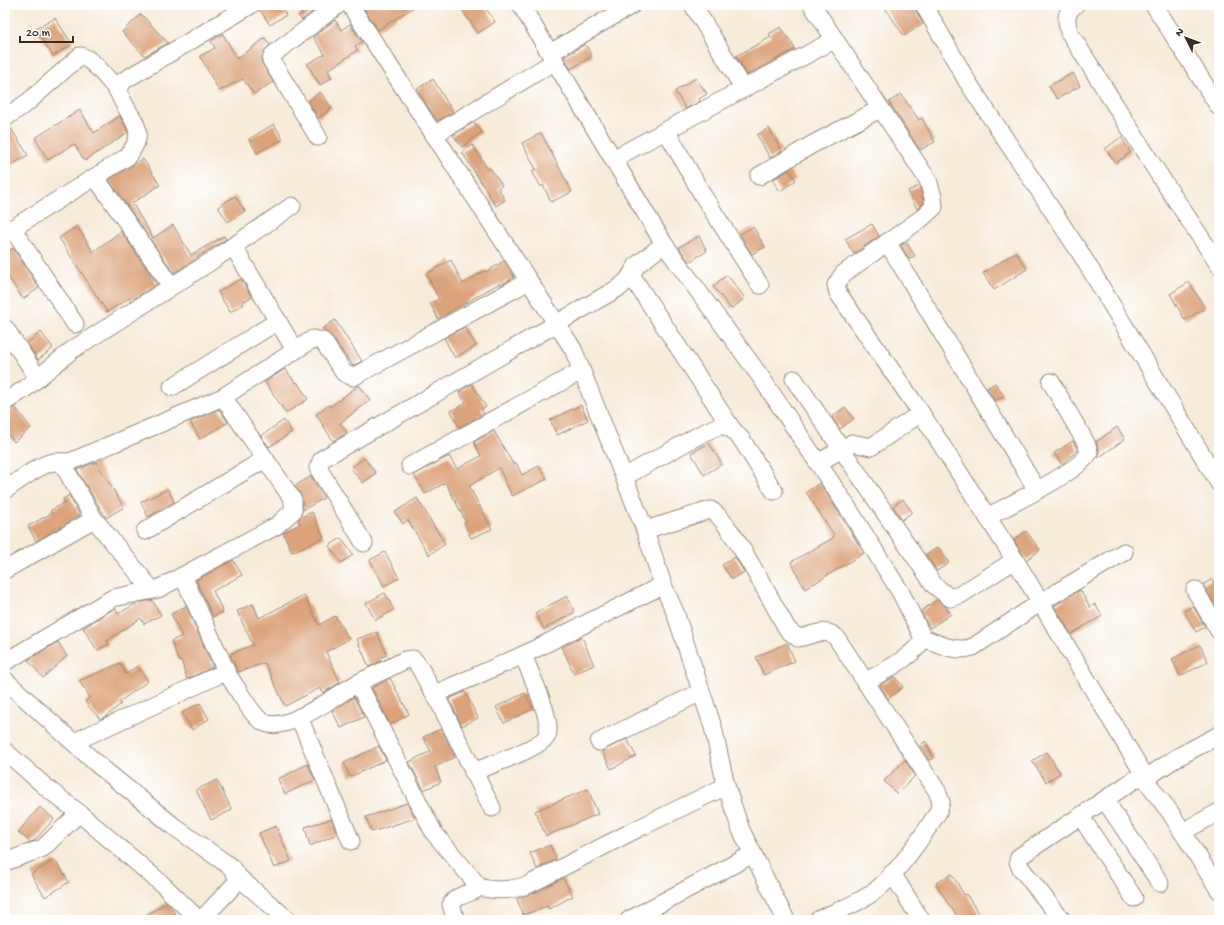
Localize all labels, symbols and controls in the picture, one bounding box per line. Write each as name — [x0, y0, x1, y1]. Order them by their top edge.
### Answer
scale bar — [20, 18, 73, 44]
north arrow — [1166, 18, 1206, 58]
text: N — [1173, 26, 1187, 39]
text: 20 m — [26, 27, 51, 41]

